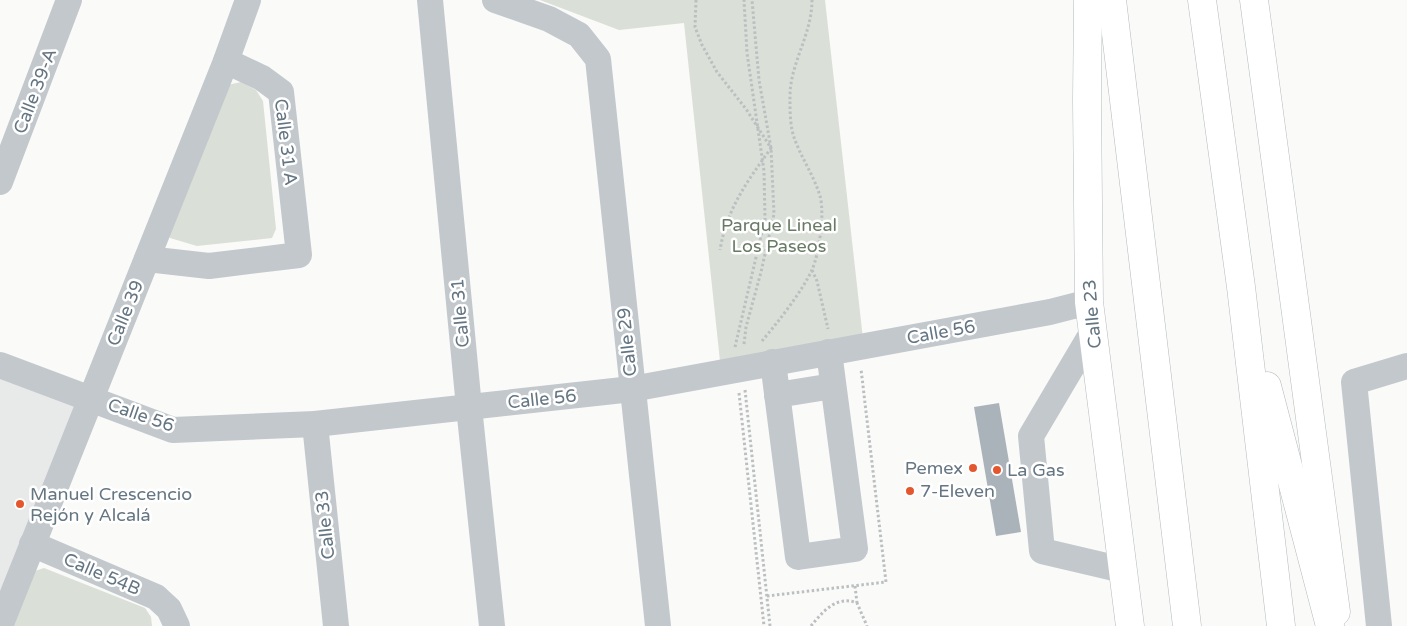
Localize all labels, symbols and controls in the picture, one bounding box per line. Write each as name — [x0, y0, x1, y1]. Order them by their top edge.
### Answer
street label: Calle 39-A — [9, 45, 61, 137]
street label: Calle 31 A — [270, 97, 302, 187]
park label: Parque Lineal Los Paseos — [721, 214, 837, 257]
street label: Calle 39 — [102, 277, 148, 349]
street label: Calle 31 — [446, 278, 474, 348]
street label: Calle 23 — [1078, 279, 1106, 349]
street label: Calle 29 — [612, 307, 642, 377]
street label: Calle 56 — [905, 315, 977, 349]
street label: Calle 56 — [507, 384, 577, 414]
street label: Calle 56 — [105, 393, 177, 437]
place label: Pemex — [905, 457, 963, 479]
place label: La Gas — [1007, 459, 1065, 481]
marker: Pemex — [967, 462, 979, 474]
marker: La Gas — [991, 464, 1003, 476]
place label: 7-Eleven — [920, 480, 995, 502]
place label: Manuel Crescencio Rejón y Alcalá — [30, 483, 192, 526]
marker: 7-Eleven — [904, 485, 916, 497]
street label: Calle 33 — [310, 490, 340, 560]
marker: Manuel Crescencio Rejón y Alcalá — [14, 498, 26, 510]
street label: Calle 54B — [60, 548, 144, 600]

